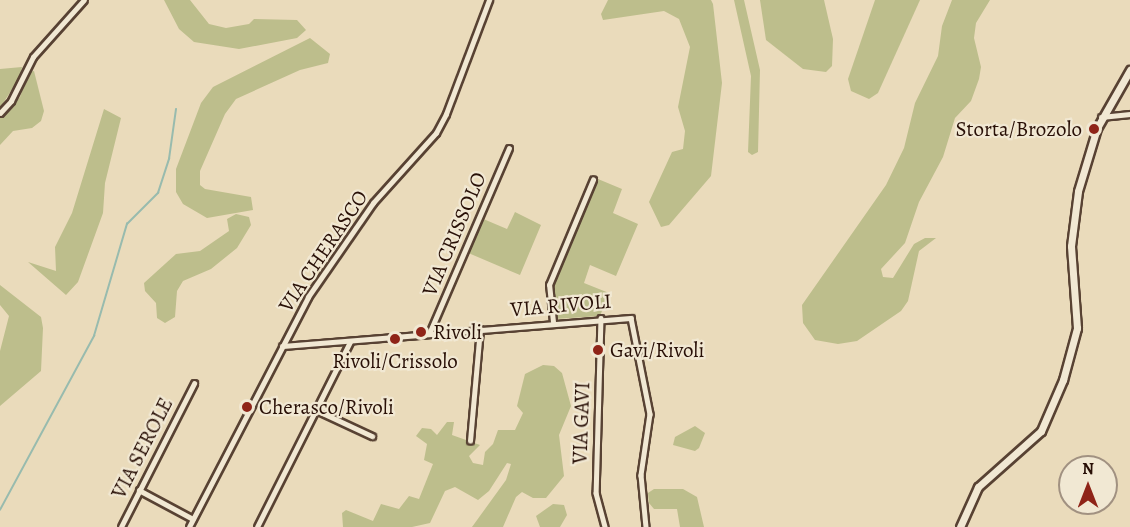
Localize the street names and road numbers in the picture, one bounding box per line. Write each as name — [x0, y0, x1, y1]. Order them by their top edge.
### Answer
street label: VIA CRISSOLO — [417, 168, 491, 300]
street label: VIA CHERASCO — [273, 185, 373, 317]
street label: VIA RIVOLI — [509, 288, 613, 322]
street label: VIA GAVI — [567, 381, 595, 465]
street label: VIA SEROLE — [106, 393, 178, 503]

